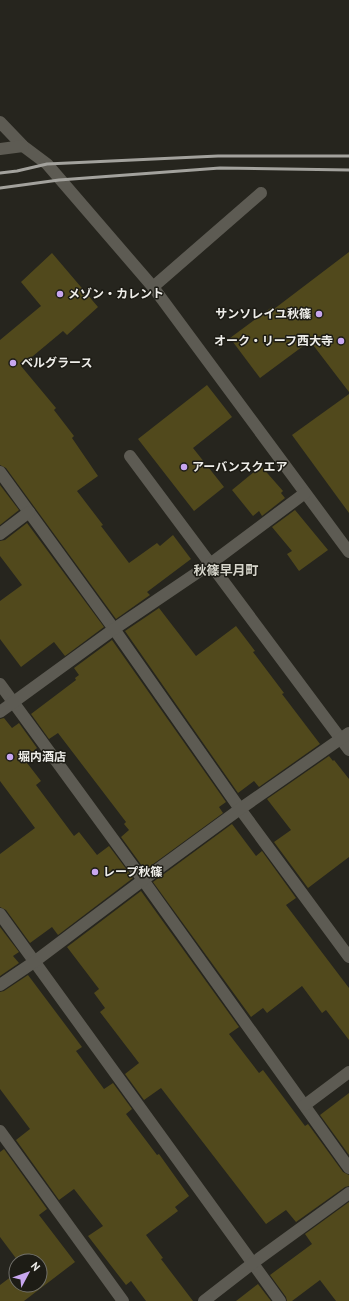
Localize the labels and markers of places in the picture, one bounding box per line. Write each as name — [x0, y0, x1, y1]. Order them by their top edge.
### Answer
place label: メゾン・カレント — [68, 286, 164, 301]
marker: メゾン・カレント — [55, 289, 65, 299]
place label: サンソレイユ秋篠 — [215, 306, 311, 321]
marker: サンソレイユ秋篠 — [314, 309, 324, 319]
place label: オーク・リーフ西大寺 — [214, 333, 333, 348]
marker: オーク・リーフ西大寺 — [336, 336, 346, 346]
place label: ベルグラース — [21, 355, 92, 370]
marker: ベルグラース — [8, 358, 18, 368]
place label: アーバンスクエア — [192, 459, 288, 474]
marker: アーバンスクエア — [179, 462, 189, 472]
place label: 堀内酒店 — [18, 749, 66, 764]
marker: 堀内酒店 — [5, 752, 15, 762]
place label: レープ秋篠 — [103, 864, 162, 879]
marker: レープ秋篠 — [90, 867, 100, 877]

